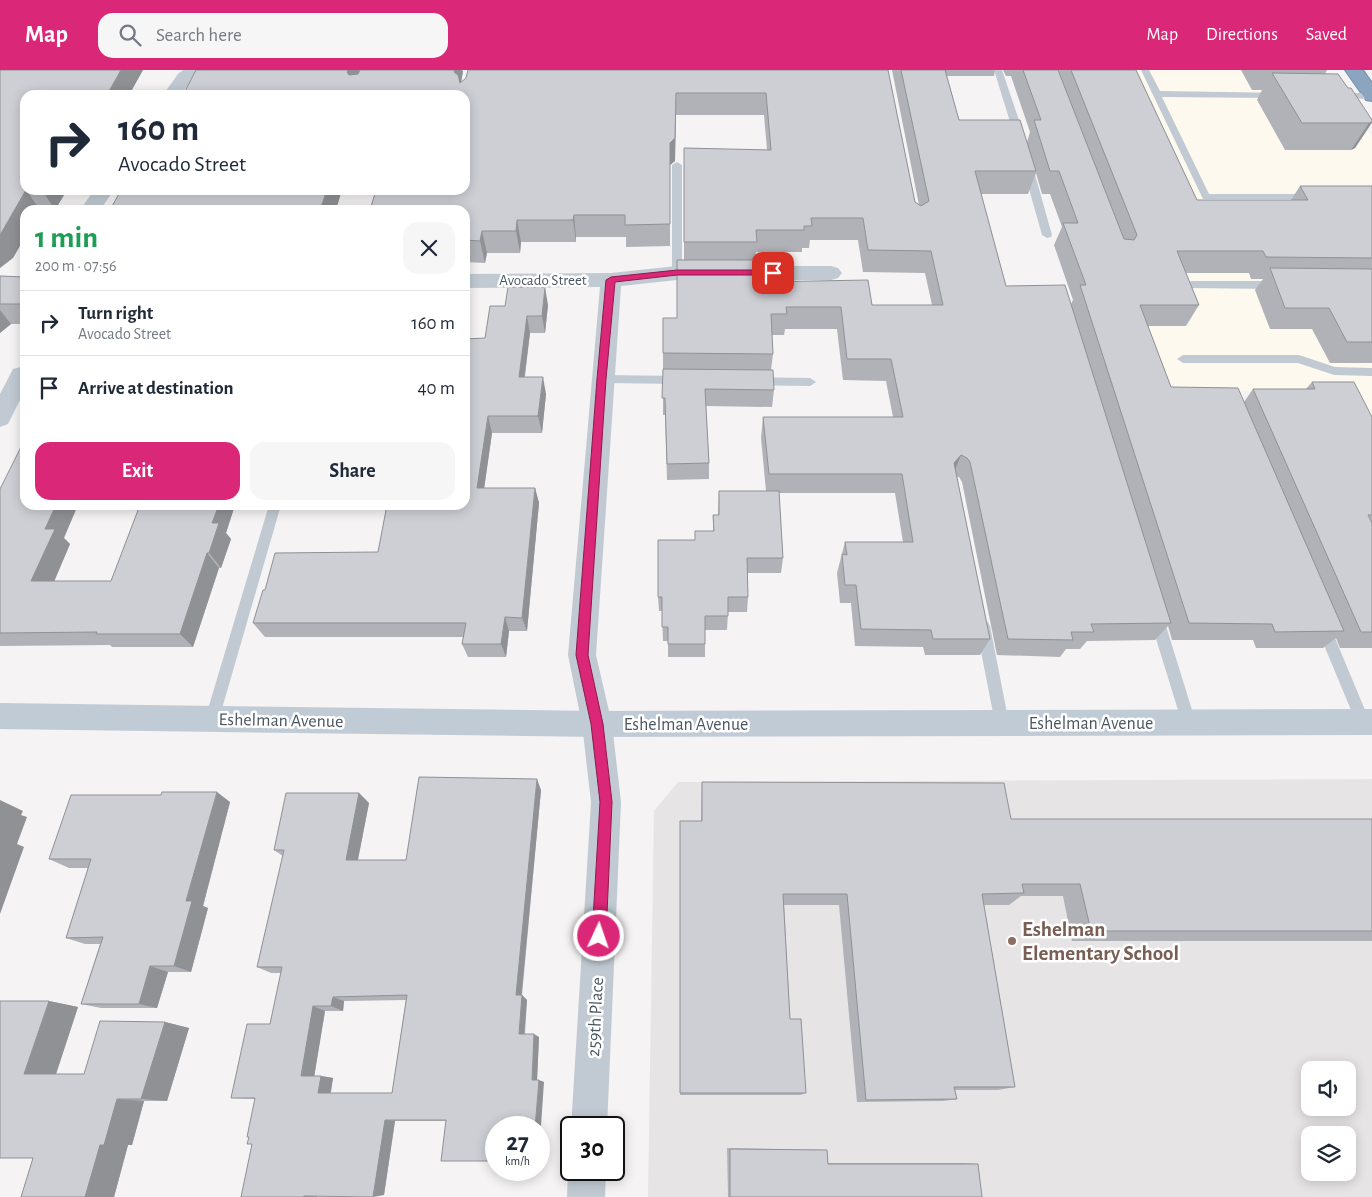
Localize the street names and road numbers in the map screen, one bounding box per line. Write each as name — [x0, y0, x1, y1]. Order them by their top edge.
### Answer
street label: Avocado Street — [499, 273, 587, 288]
street label: Eshelman Avenue — [218, 711, 343, 731]
street label: Eshelman Avenue — [1029, 715, 1153, 733]
street label: Eshelman Avenue — [624, 716, 748, 734]
street label: 259th Place — [585, 977, 607, 1057]

